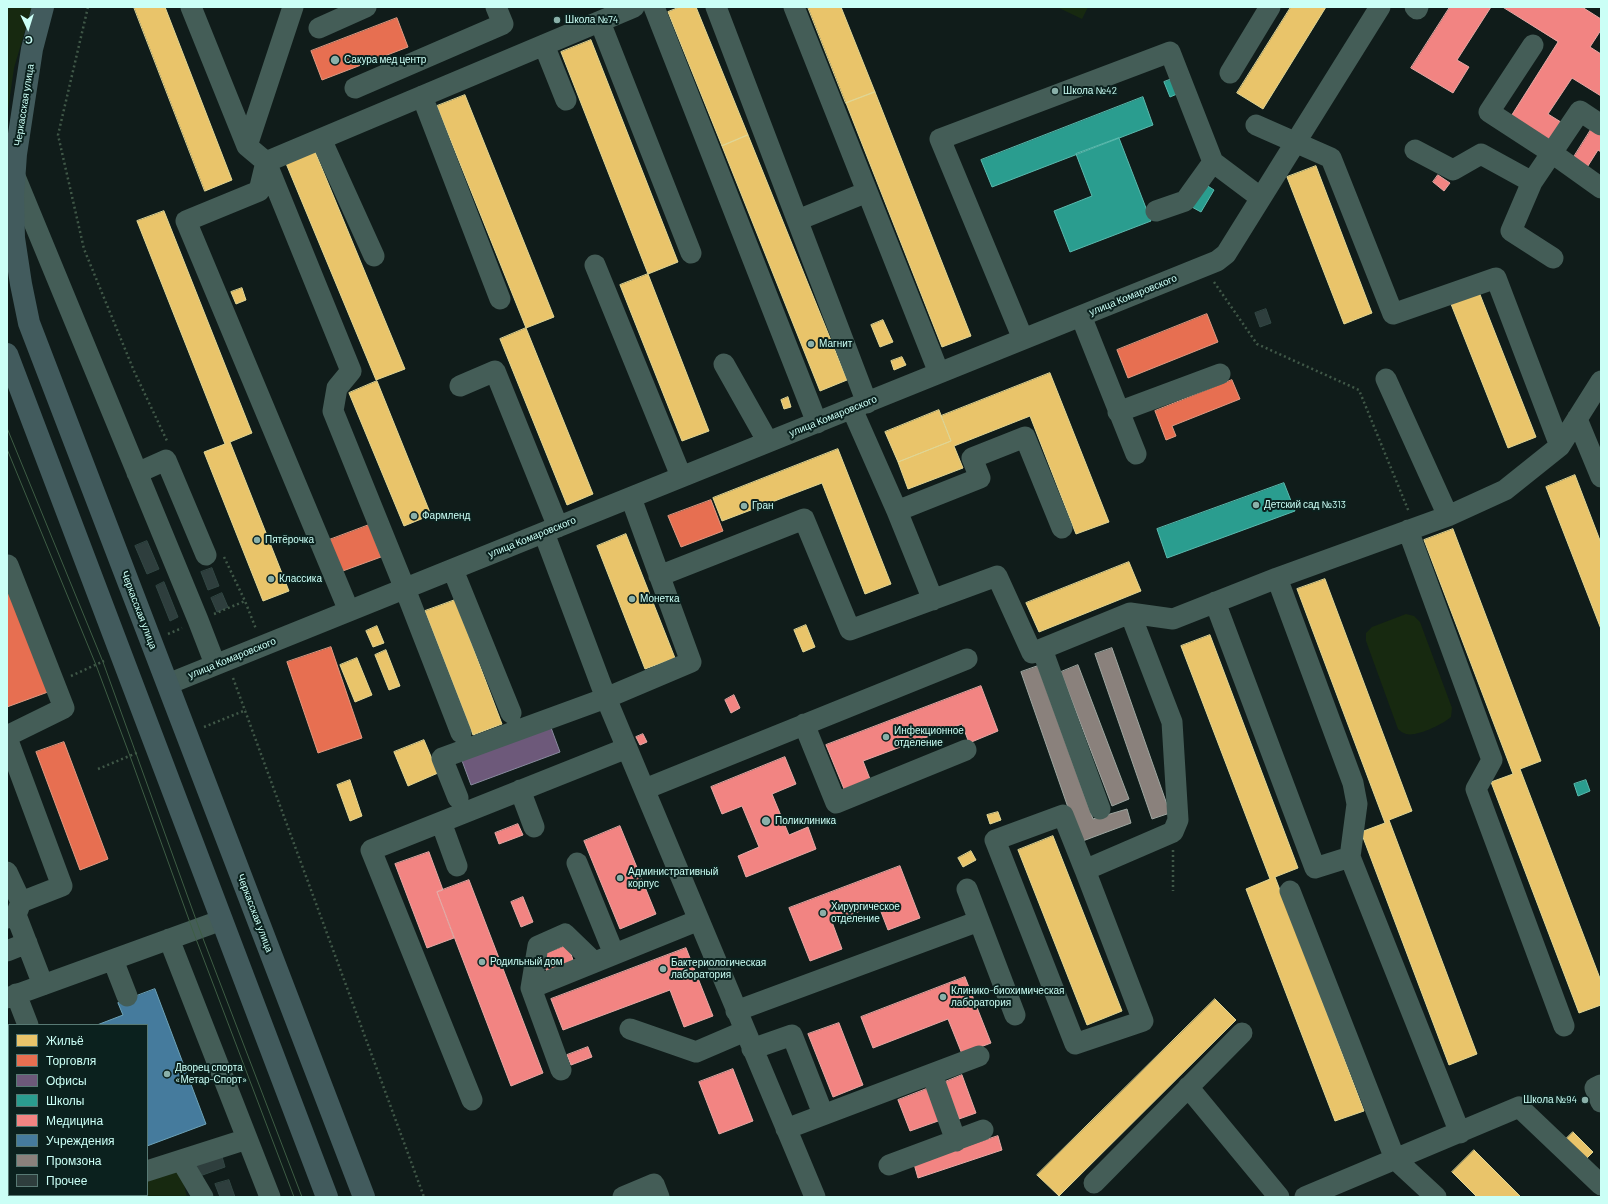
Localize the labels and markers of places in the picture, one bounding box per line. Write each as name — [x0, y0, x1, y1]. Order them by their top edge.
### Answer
place label: Школа №74 — [565, 14, 618, 26]
marker: Школа №74 — [552, 15, 562, 25]
marker: Сакура мед центр — [329, 54, 341, 66]
place label: Сакура мед центр — [344, 54, 426, 66]
place label: Школа №42 — [1063, 85, 1117, 97]
marker: Школа №42 — [1050, 86, 1060, 96]
place label: Магнит — [819, 338, 852, 350]
marker: Магнит — [806, 339, 816, 349]
place label: Детский сад №313 — [1264, 499, 1346, 511]
place label: Гран — [752, 500, 773, 512]
marker: Детский сад №313 — [1251, 500, 1261, 510]
marker: Гран — [739, 501, 749, 511]
place label: Фармленд — [422, 510, 470, 522]
marker: Фармленд — [409, 511, 419, 521]
place label: Пятёрочка — [265, 534, 314, 546]
marker: Пятёрочка — [252, 535, 262, 545]
place label: Классика — [279, 573, 322, 585]
marker: Классика — [266, 574, 276, 584]
place label: Монетка — [640, 593, 679, 605]
marker: Монетка — [627, 594, 637, 604]
place label: Инфекционное отделение — [894, 725, 964, 748]
marker: Инфекционное отделение — [881, 732, 891, 742]
marker: Поликлиника — [760, 815, 772, 827]
place label: Поликлиника — [775, 815, 836, 827]
place label: Административный корпус — [628, 866, 718, 890]
marker: Административный корпус — [615, 873, 625, 883]
place label: Хирургическое отделение — [831, 901, 900, 924]
marker: Хирургическое отделение — [818, 908, 828, 918]
place label: Родильный дом — [490, 956, 563, 968]
marker: Родильный дом — [477, 957, 487, 967]
place label: Бактериологическая лаборатория — [671, 957, 766, 980]
marker: Бактериологическая лаборатория — [658, 964, 668, 974]
place label: Клинико-биохимическая лаборатория — [951, 985, 1064, 1008]
marker: Клинико-биохимическая лаборатория — [938, 992, 948, 1002]
place label: Дворец спорта «Метар-Спорт» — [175, 1062, 247, 1086]
marker: Дворец спорта «Метар-Спорт» — [162, 1069, 172, 1079]
place label: Школа №94 — [1523, 1094, 1577, 1106]
marker: Школа №94 — [1580, 1095, 1590, 1105]

